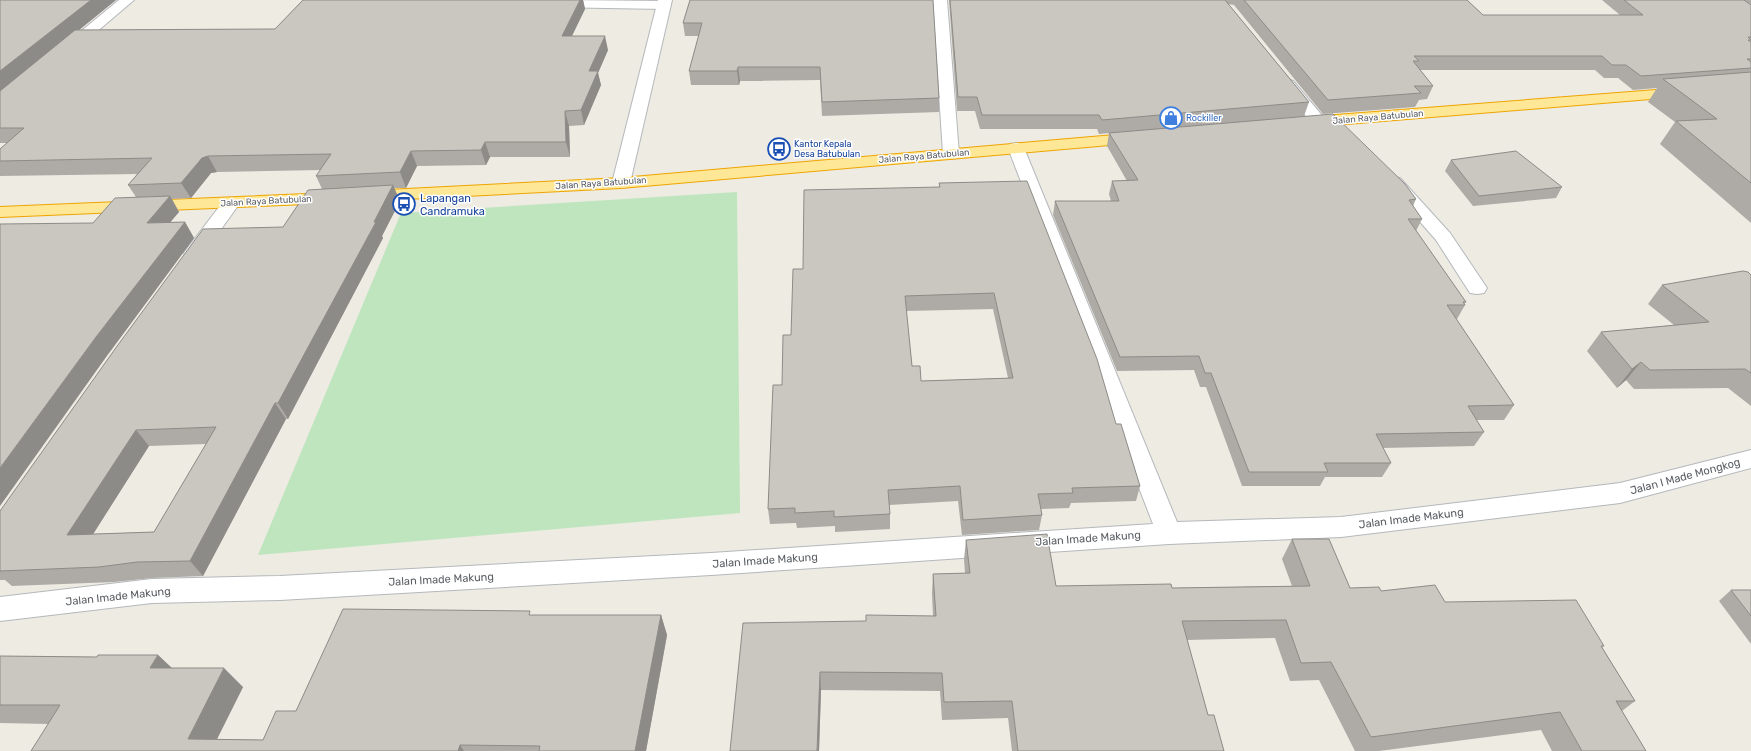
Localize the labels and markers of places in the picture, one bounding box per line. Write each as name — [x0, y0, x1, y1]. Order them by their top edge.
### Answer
shop icon: Rockiller — [1158, 105, 1184, 131]
place label: Rockiller — [1186, 113, 1222, 123]
bus stop icon: Kantor Kepala Desa Batubulan — [766, 136, 792, 162]
place label: Kantor Kepala Desa Batubulan — [794, 139, 860, 159]
bus stop icon: Lapangan Candramuka — [391, 191, 417, 217]
place label: Lapangan Candramuka — [420, 192, 485, 218]

